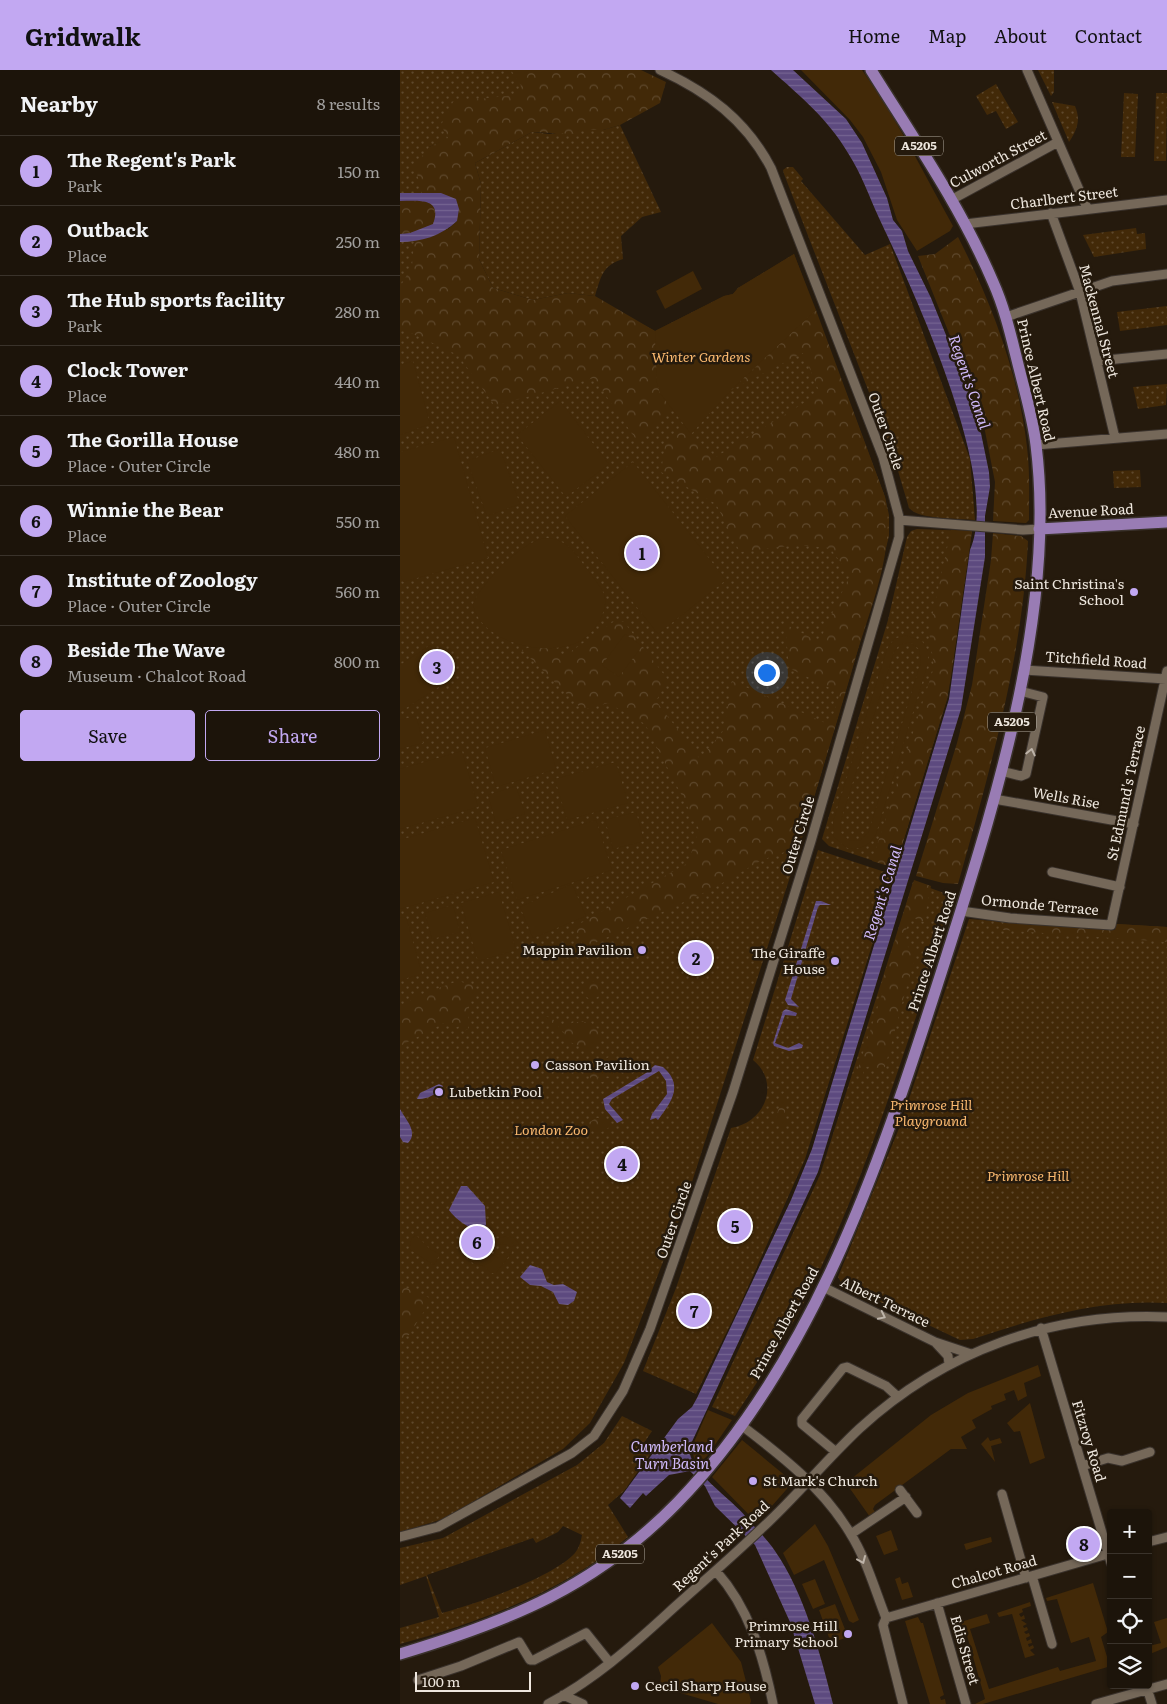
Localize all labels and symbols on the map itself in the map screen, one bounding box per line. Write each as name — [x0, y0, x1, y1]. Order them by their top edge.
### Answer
street label: Culworth Street — [945, 124, 1050, 192]
road number: A5205 — [895, 136, 943, 155]
street label: Charlbert Street — [1009, 180, 1119, 214]
street label: Mackennal Street — [1075, 262, 1125, 380]
street label: Prince Albert Road — [1013, 316, 1061, 444]
water label: Regent's Canal — [944, 331, 998, 432]
park label: Winter Gardens — [652, 346, 751, 366]
street label: Outer Circle — [864, 389, 910, 472]
street label: Avenue Road — [1048, 498, 1135, 522]
pin: 1 — [626, 534, 658, 572]
place label: Saint Christina's School — [1014, 573, 1124, 609]
marker: Saint Christina's School — [1128, 586, 1140, 598]
street label: Titchfield Road — [1044, 645, 1148, 673]
pin: 3 — [421, 648, 453, 686]
your location — [754, 660, 780, 686]
road number: A5205 — [988, 712, 1036, 732]
street label: St Edmund's Terrace — [1101, 724, 1149, 862]
one-way arrow — [1025, 747, 1036, 756]
street label: Wells Rise — [1031, 781, 1101, 813]
street label: Outer Circle — [776, 793, 818, 876]
water label: Regent's Canal — [856, 841, 907, 943]
street label: Prince Albert Road — [902, 888, 960, 1013]
street label: Ormonde Terrace — [981, 889, 1100, 919]
place label: Mappin Pavilion — [522, 939, 632, 959]
pin: 2 — [680, 939, 712, 977]
place label: The Giraffe House — [751, 942, 825, 978]
marker: Mappin Pavilion — [636, 944, 648, 956]
marker: The Giraffe House — [829, 955, 841, 967]
place label: Casson Pavilion — [545, 1054, 650, 1074]
marker: Casson Pavilion — [529, 1059, 541, 1071]
place label: Lubetkin Pool — [449, 1081, 542, 1101]
marker: Lubetkin Pool — [433, 1086, 445, 1098]
park label: Primrose Hill Playground — [890, 1094, 972, 1130]
park label: London Zoo — [514, 1119, 588, 1139]
pin: 4 — [606, 1145, 638, 1183]
park label: Primrose Hill — [987, 1165, 1069, 1185]
street label: Outer Circle — [650, 1178, 696, 1261]
pin: 5 — [719, 1207, 751, 1245]
pin: 6 — [461, 1223, 493, 1261]
street label: Prince Albert Road — [744, 1262, 823, 1382]
street label: Albert Terrace — [837, 1271, 933, 1331]
pin: 7 — [678, 1292, 710, 1330]
one-way arrow — [877, 1310, 886, 1320]
street label: Fitzroy Road — [1068, 1397, 1112, 1484]
water label: Cumberland Turn Basin — [630, 1434, 714, 1474]
place label: St Mark's Church — [763, 1470, 878, 1490]
marker: St Mark's Church — [747, 1475, 759, 1487]
street label: Regent's Park Road — [668, 1495, 773, 1595]
pin: 8 — [1068, 1525, 1100, 1563]
road number: A5205 — [596, 1545, 644, 1564]
street label: Chalcot Road — [949, 1549, 1039, 1593]
one-way arrow — [856, 1555, 867, 1564]
street label: Edis Street — [947, 1613, 985, 1687]
place label: Primrose Hill Primary School — [734, 1615, 838, 1651]
marker: Primrose Hill Primary School — [842, 1628, 854, 1640]
scale bar — [415, 1669, 531, 1692]
place label: Cecil Sharp House — [645, 1675, 767, 1695]
marker: Cecil Sharp House — [629, 1680, 641, 1692]

